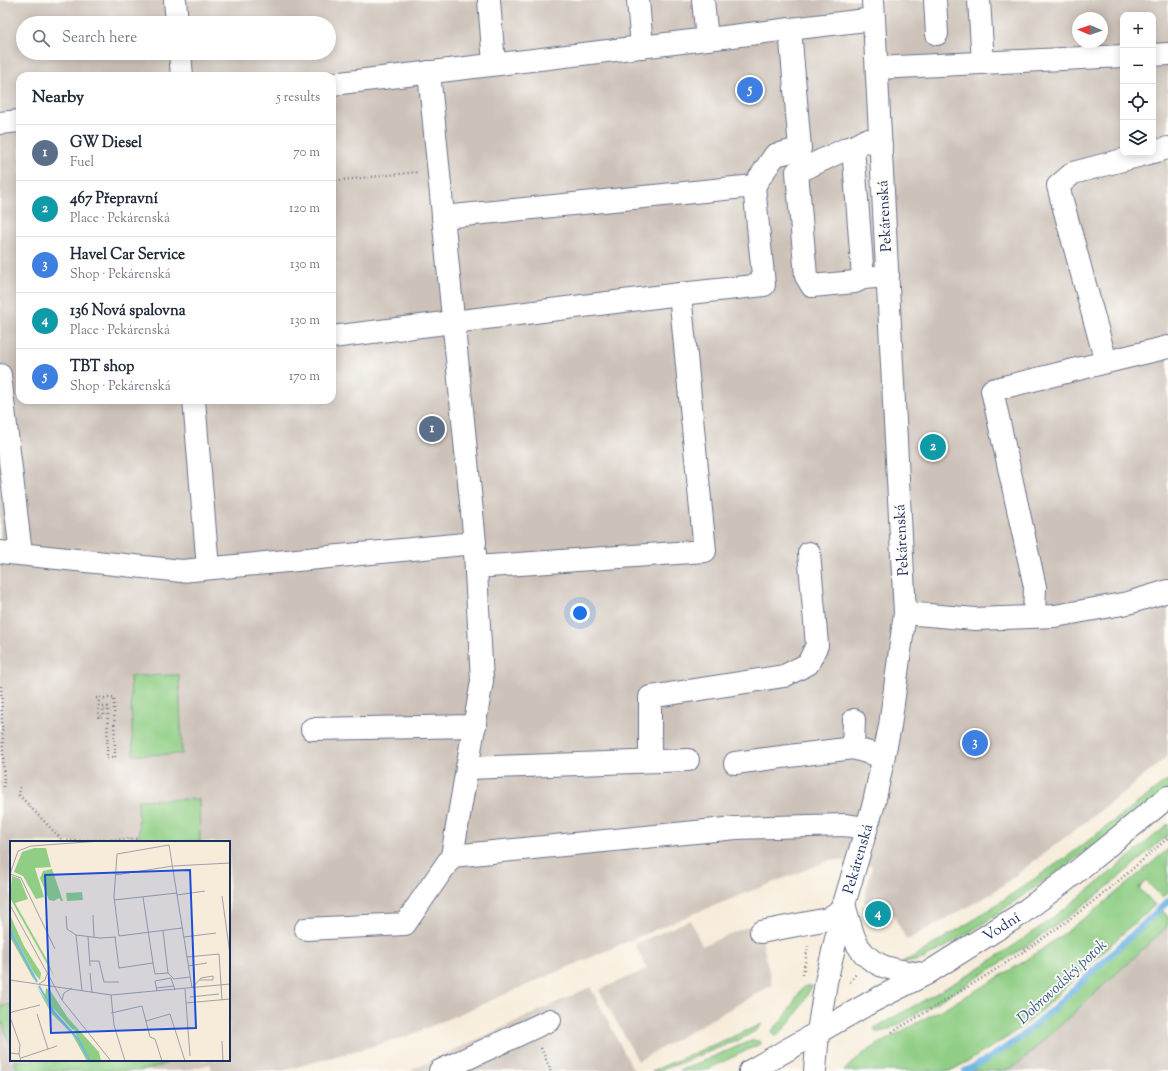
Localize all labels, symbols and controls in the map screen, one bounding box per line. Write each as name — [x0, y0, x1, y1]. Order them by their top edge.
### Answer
north arrow — [1072, 12, 1108, 48]
map controls — [1120, 12, 1156, 156]
button: + — [1120, 12, 1156, 48]
search box — [16, 16, 336, 60]
icon: search — [30, 27, 52, 49]
text: Search here — [62, 28, 137, 49]
button: − — [1120, 48, 1156, 84]
pin: 5 — [737, 75, 763, 105]
button: locate — [1120, 84, 1156, 120]
text: Nearby — [32, 86, 84, 110]
text: 5 results — [276, 89, 320, 107]
button: layers — [1120, 120, 1156, 156]
text: GW Diesel — [70, 133, 142, 154]
text: 1 — [43, 144, 47, 162]
text: 70 m — [293, 144, 320, 162]
text: Fuel — [70, 154, 94, 172]
street label: Pekárenská — [873, 179, 898, 252]
text: 467 Přepravní — [70, 189, 158, 210]
text: 2 — [42, 200, 48, 218]
text: 120 m — [289, 200, 320, 218]
text: Place · Pekárenská — [70, 210, 170, 228]
text: Havel Car Service — [70, 245, 185, 266]
text: 3 — [42, 256, 48, 274]
text: 130 m — [290, 256, 320, 274]
text: Shop · Pekárenská — [70, 266, 171, 284]
text: 136 Nová spalovna — [70, 301, 186, 322]
text: 4 — [42, 312, 48, 330]
text: 130 m — [290, 312, 320, 330]
text: Place · Pekárenská — [70, 322, 170, 340]
text: TBT shop — [70, 357, 134, 378]
text: 5 — [43, 368, 47, 386]
text: 170 m — [289, 368, 320, 386]
text: Shop · Pekárenská — [70, 378, 171, 396]
pin: 1 — [419, 414, 445, 444]
pin: 2 — [920, 432, 946, 462]
street label: Pekárenská — [890, 503, 915, 576]
your location — [570, 603, 590, 623]
pin: 3 — [962, 728, 988, 758]
street label: Pekárenská — [839, 822, 879, 897]
inset map — [10, 841, 230, 1061]
pin: 4 — [865, 899, 891, 929]
street label: Vodní — [979, 908, 1025, 947]
water label: Dobrovodský potok — [1013, 935, 1113, 1031]

